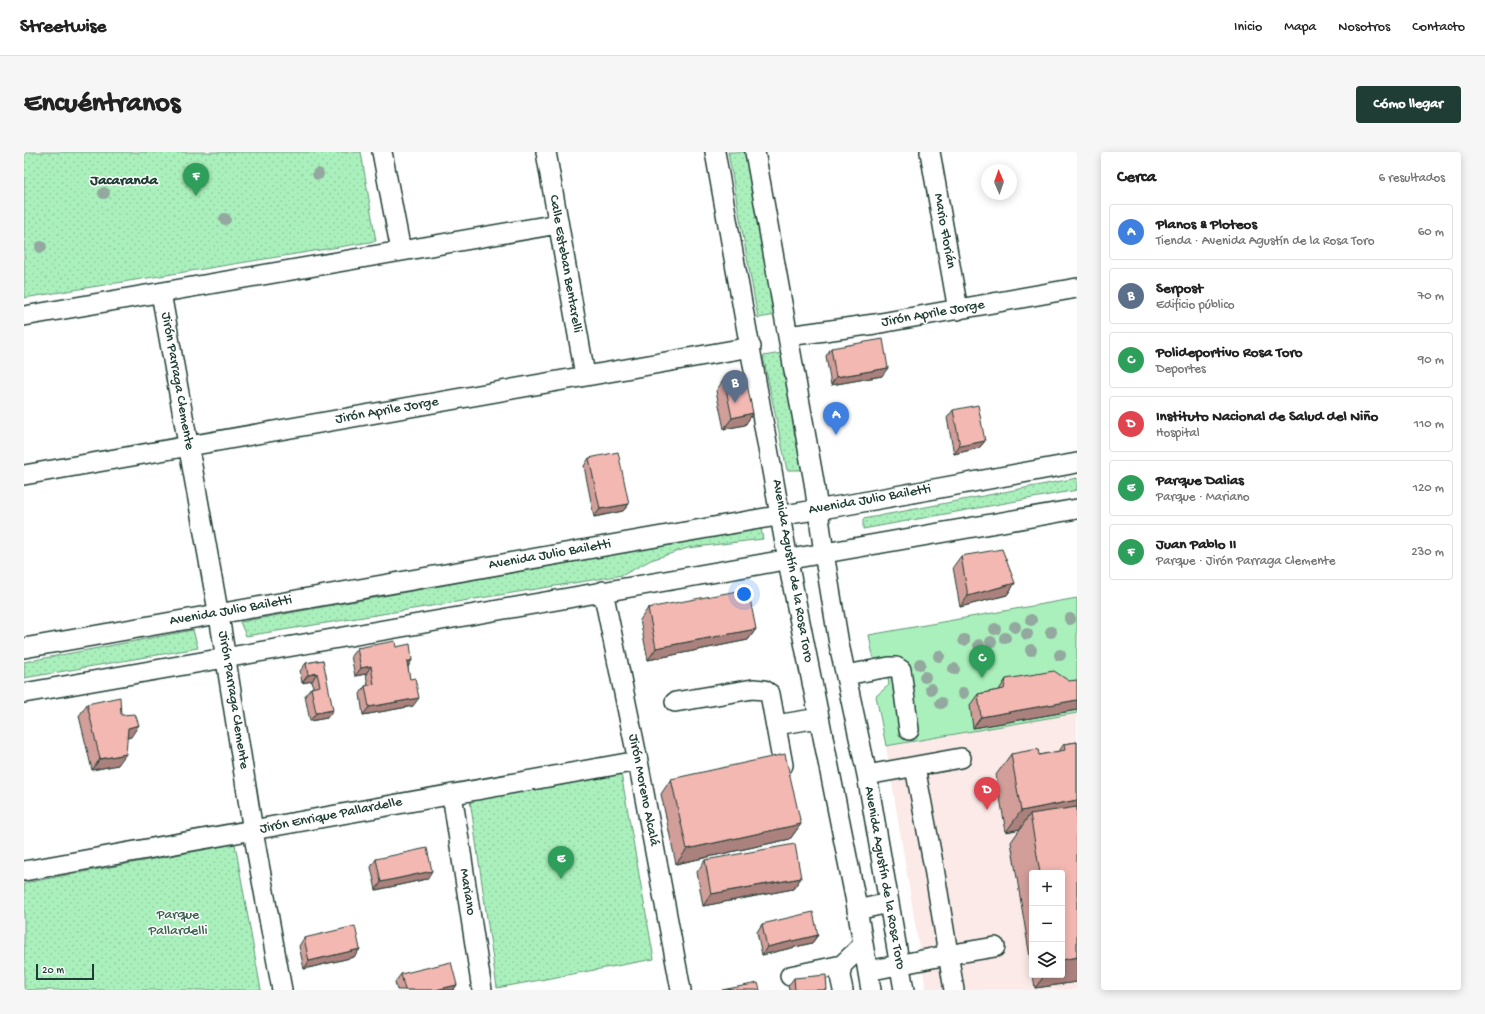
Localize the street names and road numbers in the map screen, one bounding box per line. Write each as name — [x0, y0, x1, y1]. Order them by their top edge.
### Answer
street label: Mario Florián — [929, 192, 959, 270]
street label: Calle Esteban Bentarelli — [544, 194, 586, 334]
street label: Jirón Aprile Jorge — [880, 296, 987, 331]
street label: Jirón Parraga Clemente — [157, 311, 198, 452]
street label: Jirón Aprile Jorge — [334, 393, 441, 428]
street label: Avenida Agustín de la Rosa Toro — [767, 478, 817, 664]
street label: Avenida Julio Bailetti — [807, 481, 933, 519]
street label: Avenida Julio Bailetti — [487, 536, 613, 574]
street label: Avenida Julio Bailetti — [168, 592, 294, 630]
street label: Jirón Parraga Clemente — [214, 630, 252, 771]
street label: Jirón Moreno Alcalá — [624, 733, 662, 849]
street label: Avenida Agustín de la Rosa Toro — [859, 785, 909, 971]
street label: Jirón Enrique Pallardelle — [258, 794, 404, 838]
street label: Mariano — [455, 867, 479, 917]

